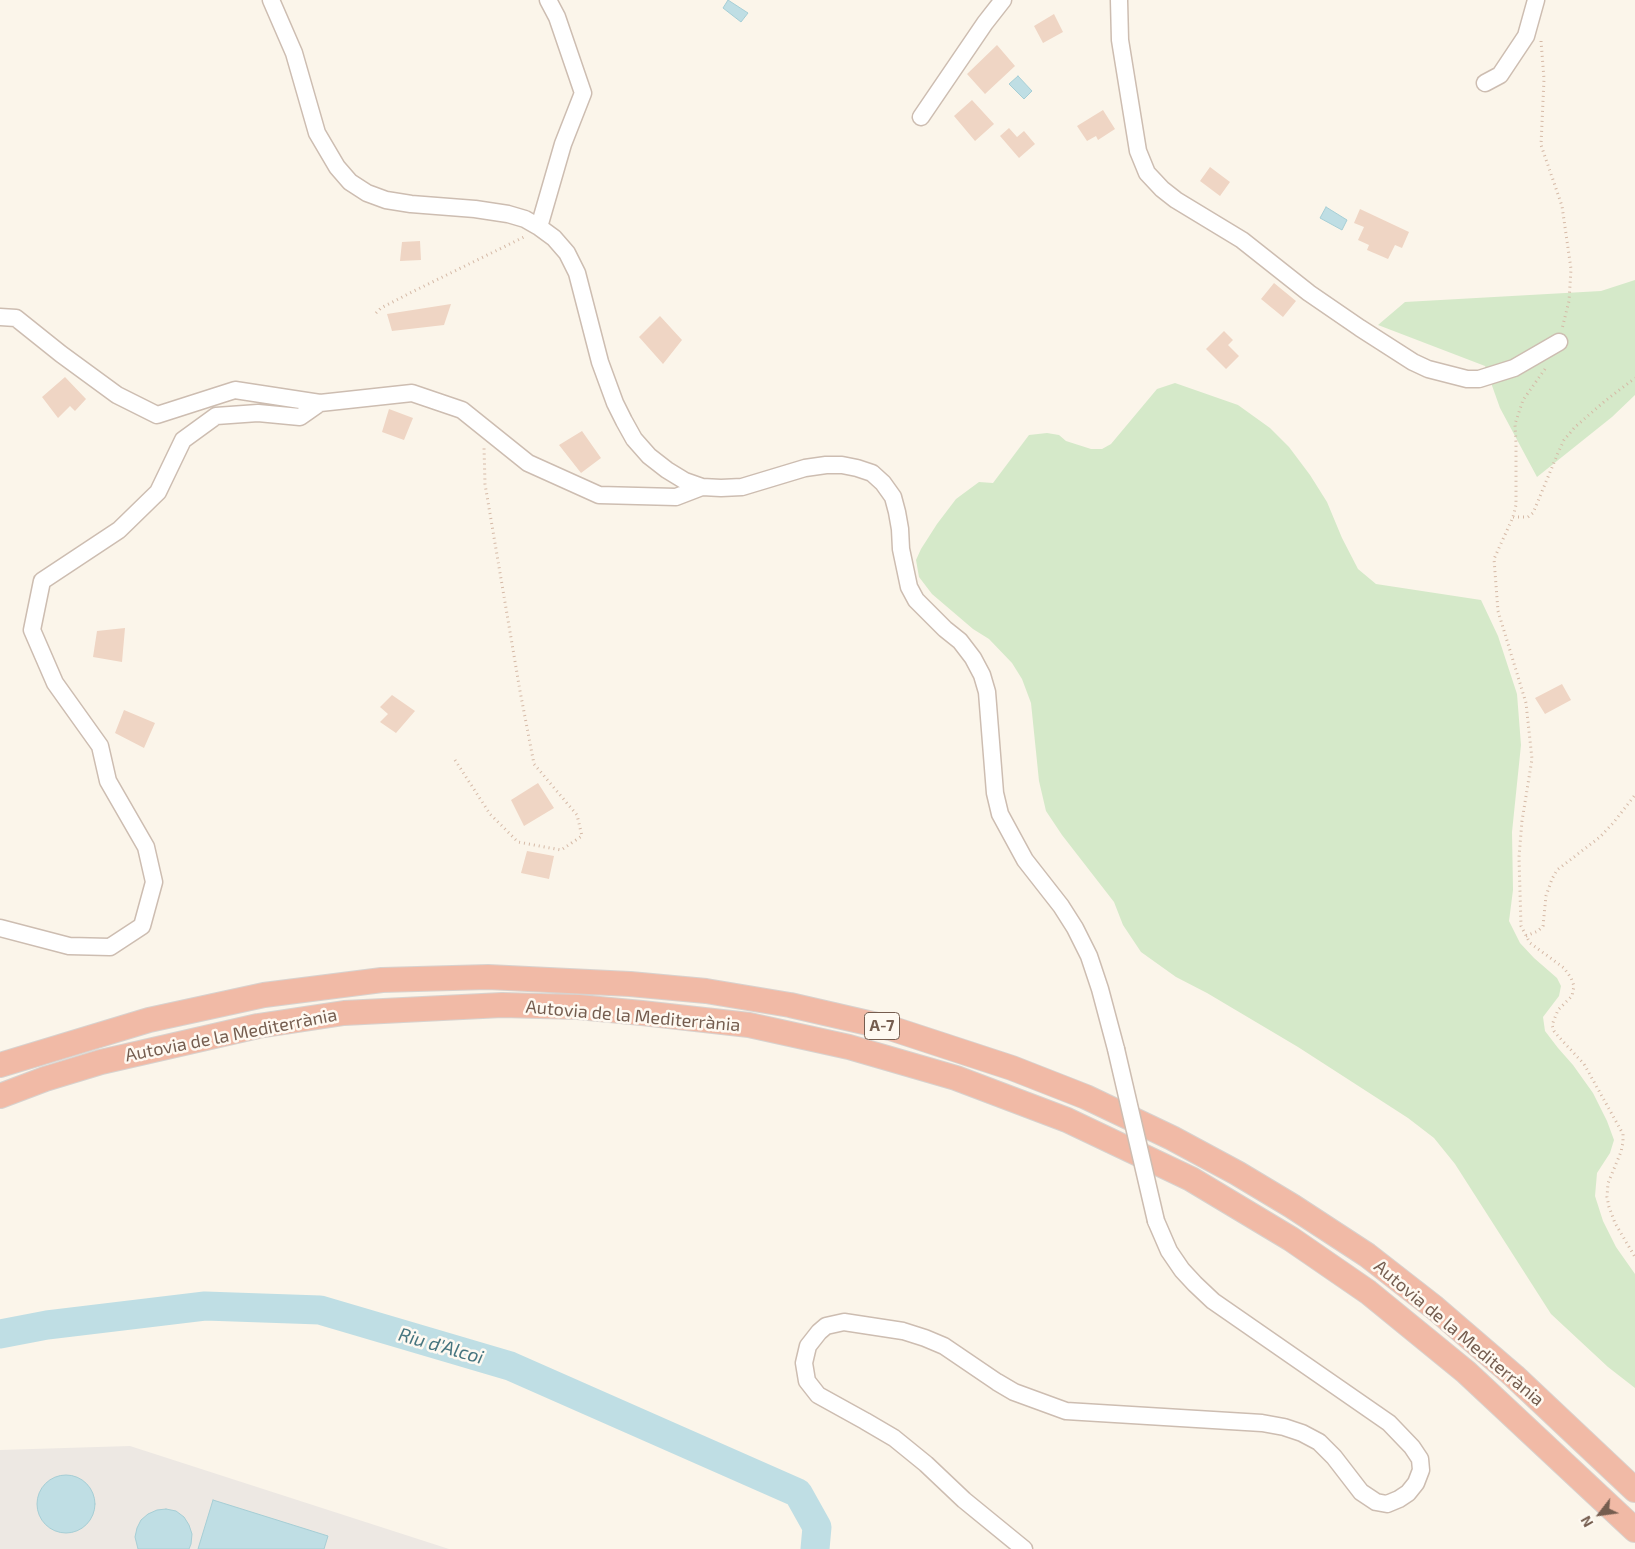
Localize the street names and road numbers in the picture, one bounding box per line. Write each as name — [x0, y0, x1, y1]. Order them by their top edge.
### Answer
street label: Autovia de la Mediterrània — [525, 996, 741, 1036]
street label: Autovia de la Mediterrània — [123, 1004, 339, 1066]
road number: A-7 — [864, 1012, 900, 1040]
street label: Autovia de la Mediterrània — [1370, 1255, 1548, 1411]

